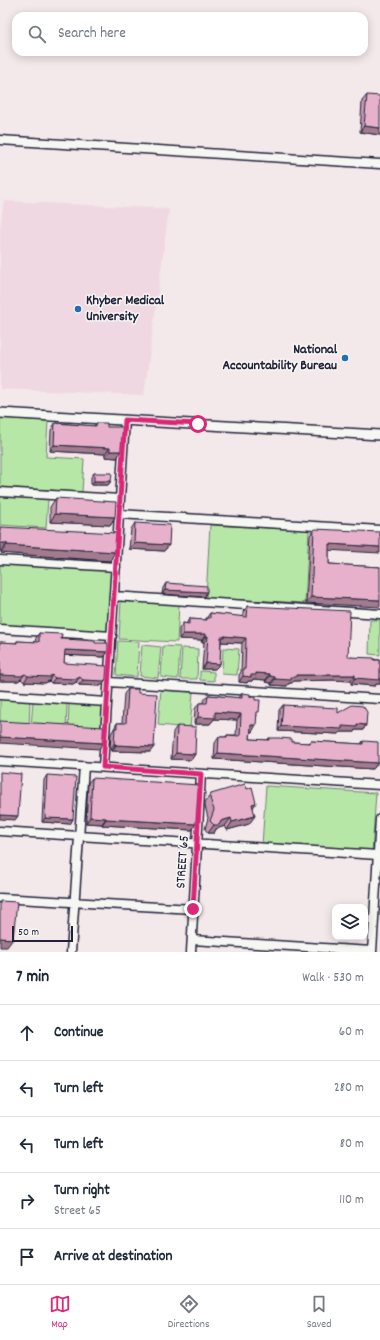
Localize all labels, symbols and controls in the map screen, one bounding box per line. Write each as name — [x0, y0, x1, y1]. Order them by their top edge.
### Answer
search box — [12, 12, 368, 56]
icon: search — [26, 23, 48, 45]
text: Search here — [58, 23, 126, 45]
place label: Khyber Medical University — [86, 291, 165, 327]
marker: Khyber Medical University — [73, 304, 83, 314]
place label: National Accountability Bureau — [222, 340, 338, 376]
marker: National Accountability Bureau — [340, 353, 350, 363]
route start — [189, 415, 207, 433]
street label: STREET 65 — [171, 835, 195, 889]
route end — [184, 900, 202, 918]
map controls — [332, 904, 368, 940]
button: layers — [332, 904, 368, 940]
scale bar — [12, 924, 73, 943]
text: 50 m — [18, 925, 39, 941]
text: 7 min — [16, 966, 49, 990]
text: Walk · 530 m — [302, 969, 364, 988]
icon: ahead — [16, 1022, 38, 1044]
text: Continue — [54, 1022, 103, 1044]
text: 60 m — [339, 1023, 364, 1042]
icon: left — [16, 1078, 38, 1100]
text: Turn left — [54, 1078, 103, 1100]
text: 280 m — [334, 1079, 364, 1098]
icon: left — [16, 1134, 38, 1156]
text: Turn left — [54, 1134, 103, 1156]
text: 80 m — [340, 1135, 364, 1154]
text: Turn right — [54, 1180, 110, 1202]
icon: right — [16, 1190, 38, 1212]
text: 110 m — [339, 1191, 364, 1210]
text: Street 65 — [54, 1202, 101, 1221]
icon: arrive — [16, 1246, 38, 1268]
text: Arrive at destination — [54, 1246, 172, 1268]
tab: Map — [49, 1293, 71, 1333]
tab: Directions — [168, 1293, 210, 1333]
tab: Saved — [307, 1293, 331, 1333]

